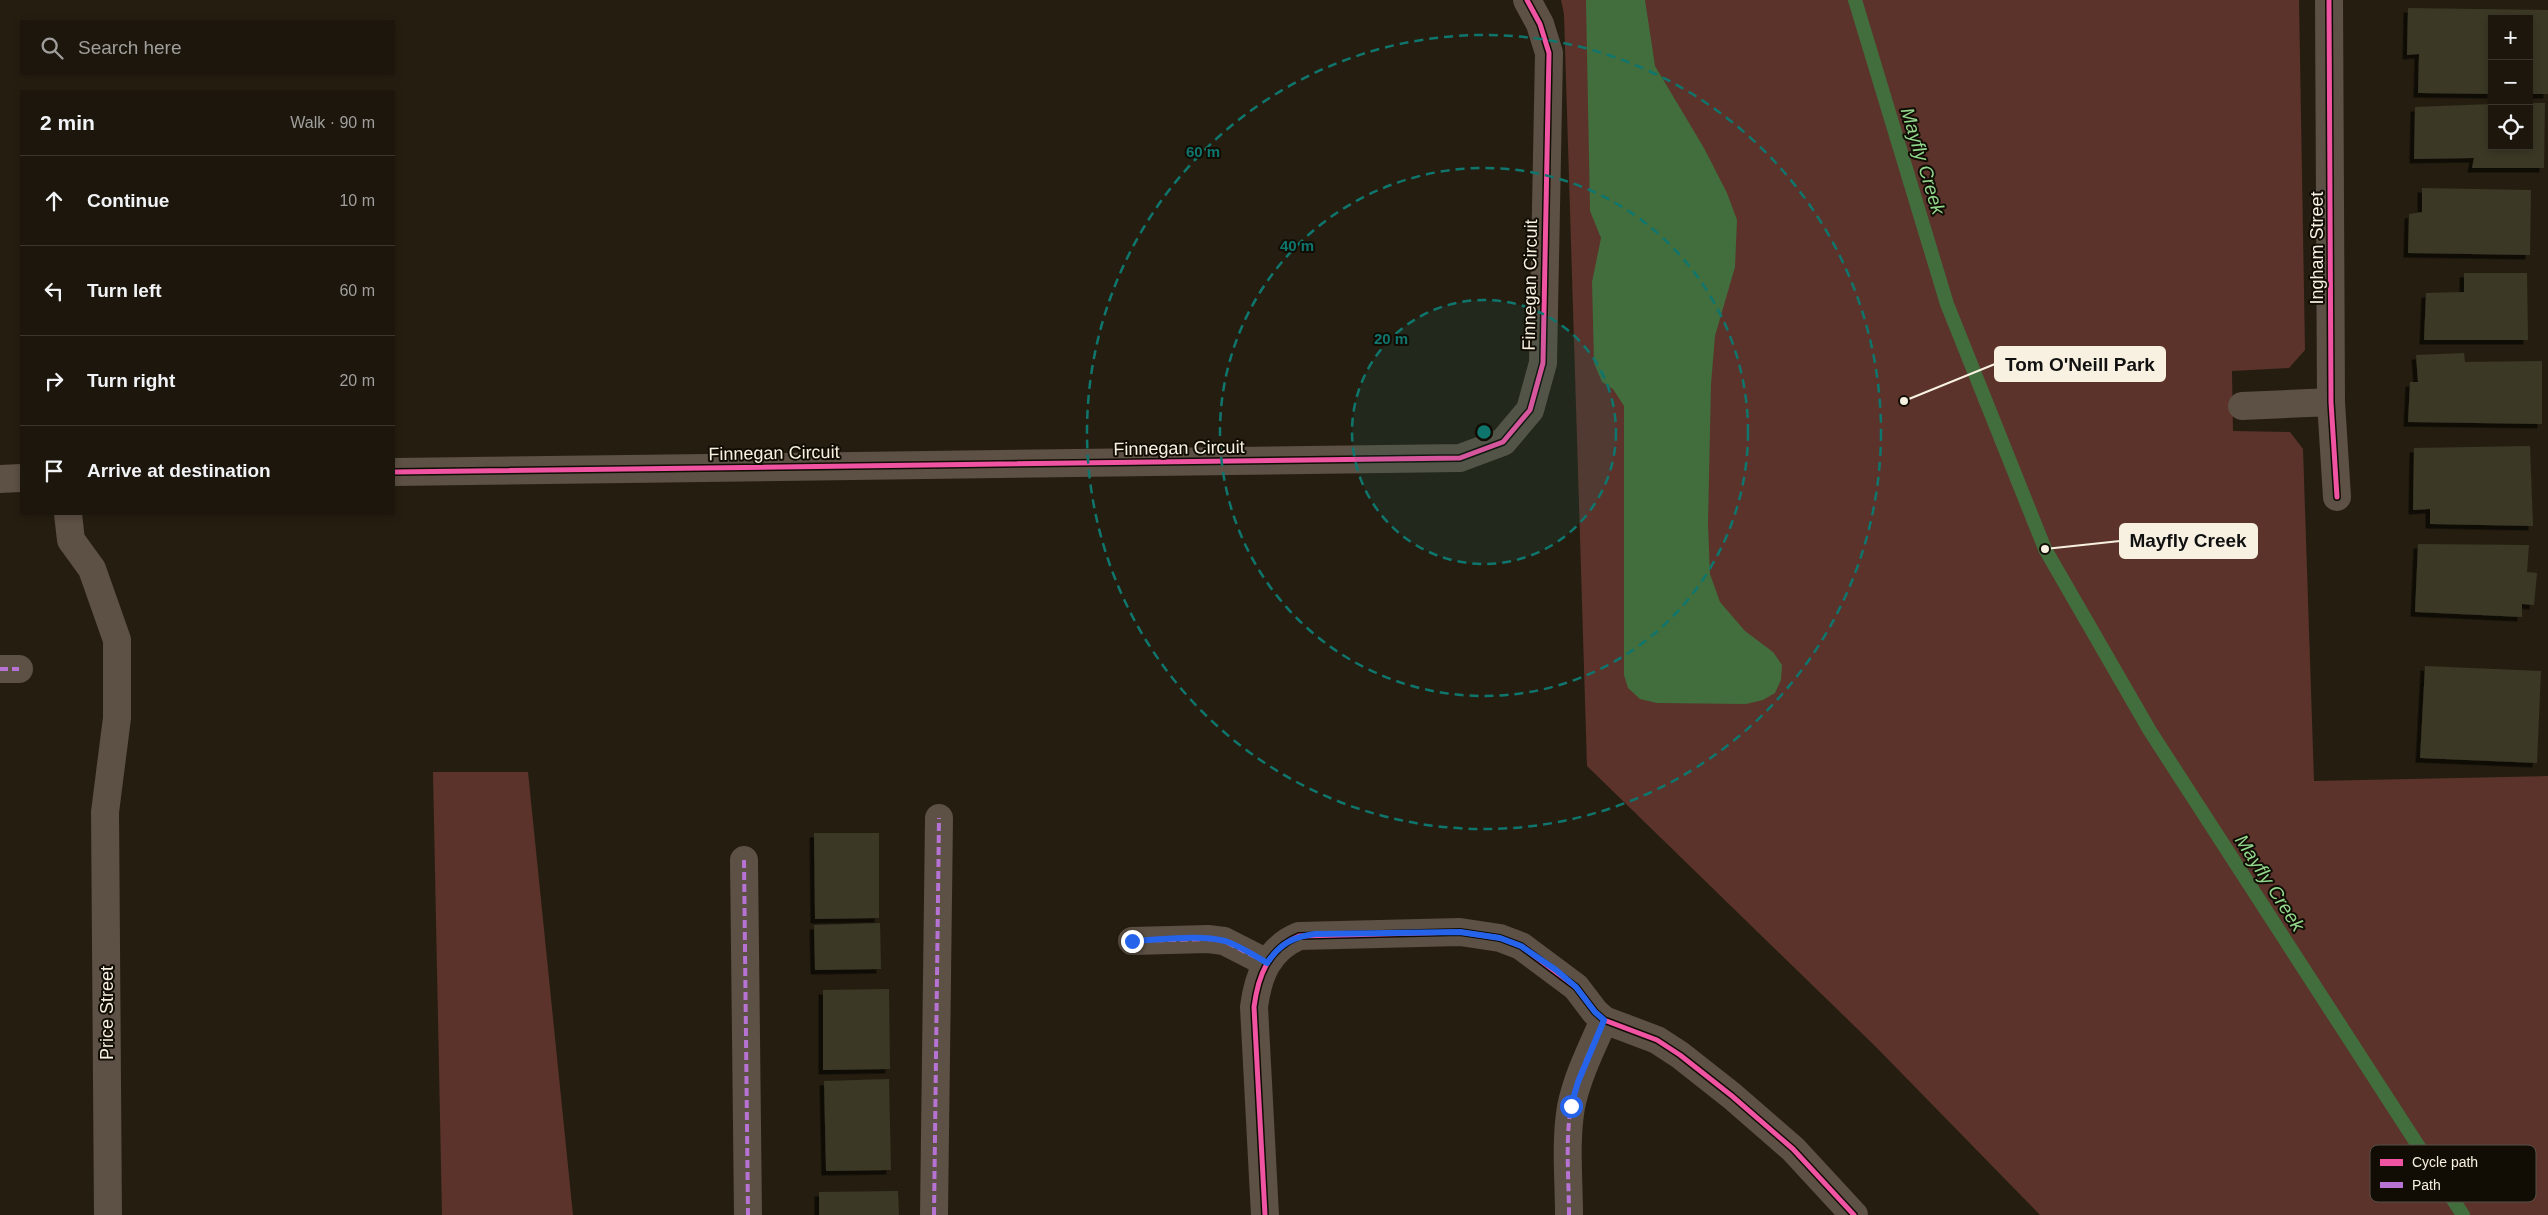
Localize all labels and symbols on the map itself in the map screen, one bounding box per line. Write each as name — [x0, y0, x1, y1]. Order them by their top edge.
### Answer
water label: Mayfly Creek — [1897, 105, 1950, 219]
text: 60 m — [1186, 143, 1220, 160]
street label: Ingham Street — [2307, 191, 2327, 305]
street label: Finnegan Circuit — [1519, 219, 1541, 351]
text: 40 m — [1280, 237, 1314, 254]
text: 20 m — [1374, 330, 1408, 347]
callout: Tom O'Neill Park — [1995, 347, 2165, 381]
text: Tom O'Neill Park — [2005, 354, 2155, 375]
centre of rings — [1475, 423, 1493, 441]
street label: Finnegan Circuit — [1113, 437, 1245, 459]
street label: Finnegan Circuit — [708, 442, 840, 464]
callout: Mayfly Creek — [2120, 524, 2257, 558]
text: Mayfly Creek — [2129, 530, 2247, 551]
water label: Mayfly Creek — [2231, 831, 2310, 936]
route end — [1121, 930, 1144, 953]
street label: Price Street — [97, 966, 117, 1060]
route start — [1560, 1095, 1583, 1118]
legend — [2370, 1145, 2536, 1202]
text: Cycle path — [2412, 1154, 2478, 1170]
text: Path — [2412, 1177, 2441, 1193]

